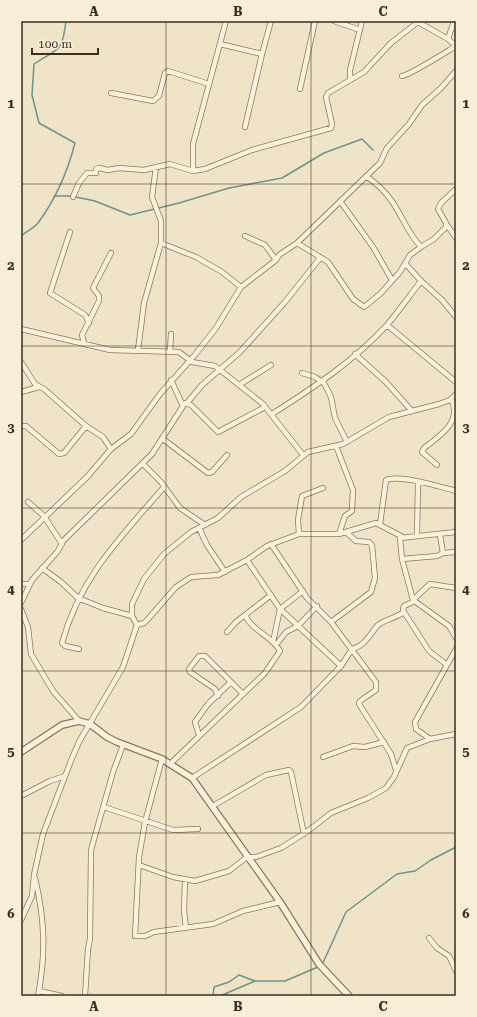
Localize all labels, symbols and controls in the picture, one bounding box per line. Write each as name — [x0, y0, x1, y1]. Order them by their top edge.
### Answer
text: A — [89, 4, 99, 19]
text: B — [233, 4, 243, 19]
text: C — [378, 4, 388, 19]
scale bar — [32, 30, 98, 56]
text: 100 m — [38, 37, 72, 51]
text: 1 — [7, 96, 15, 111]
text: 1 — [462, 96, 470, 111]
text: 2 — [7, 258, 15, 273]
text: 2 — [462, 258, 470, 273]
text: 3 — [7, 420, 15, 435]
text: 3 — [462, 420, 470, 435]
text: 4 — [7, 582, 15, 597]
text: 4 — [462, 582, 470, 597]
text: 5 — [7, 744, 15, 759]
text: 5 — [462, 744, 470, 759]
text: 6 — [7, 906, 15, 921]
text: 6 — [462, 906, 470, 921]
text: A — [89, 999, 99, 1014]
text: B — [233, 999, 243, 1014]
text: C — [378, 999, 388, 1014]

